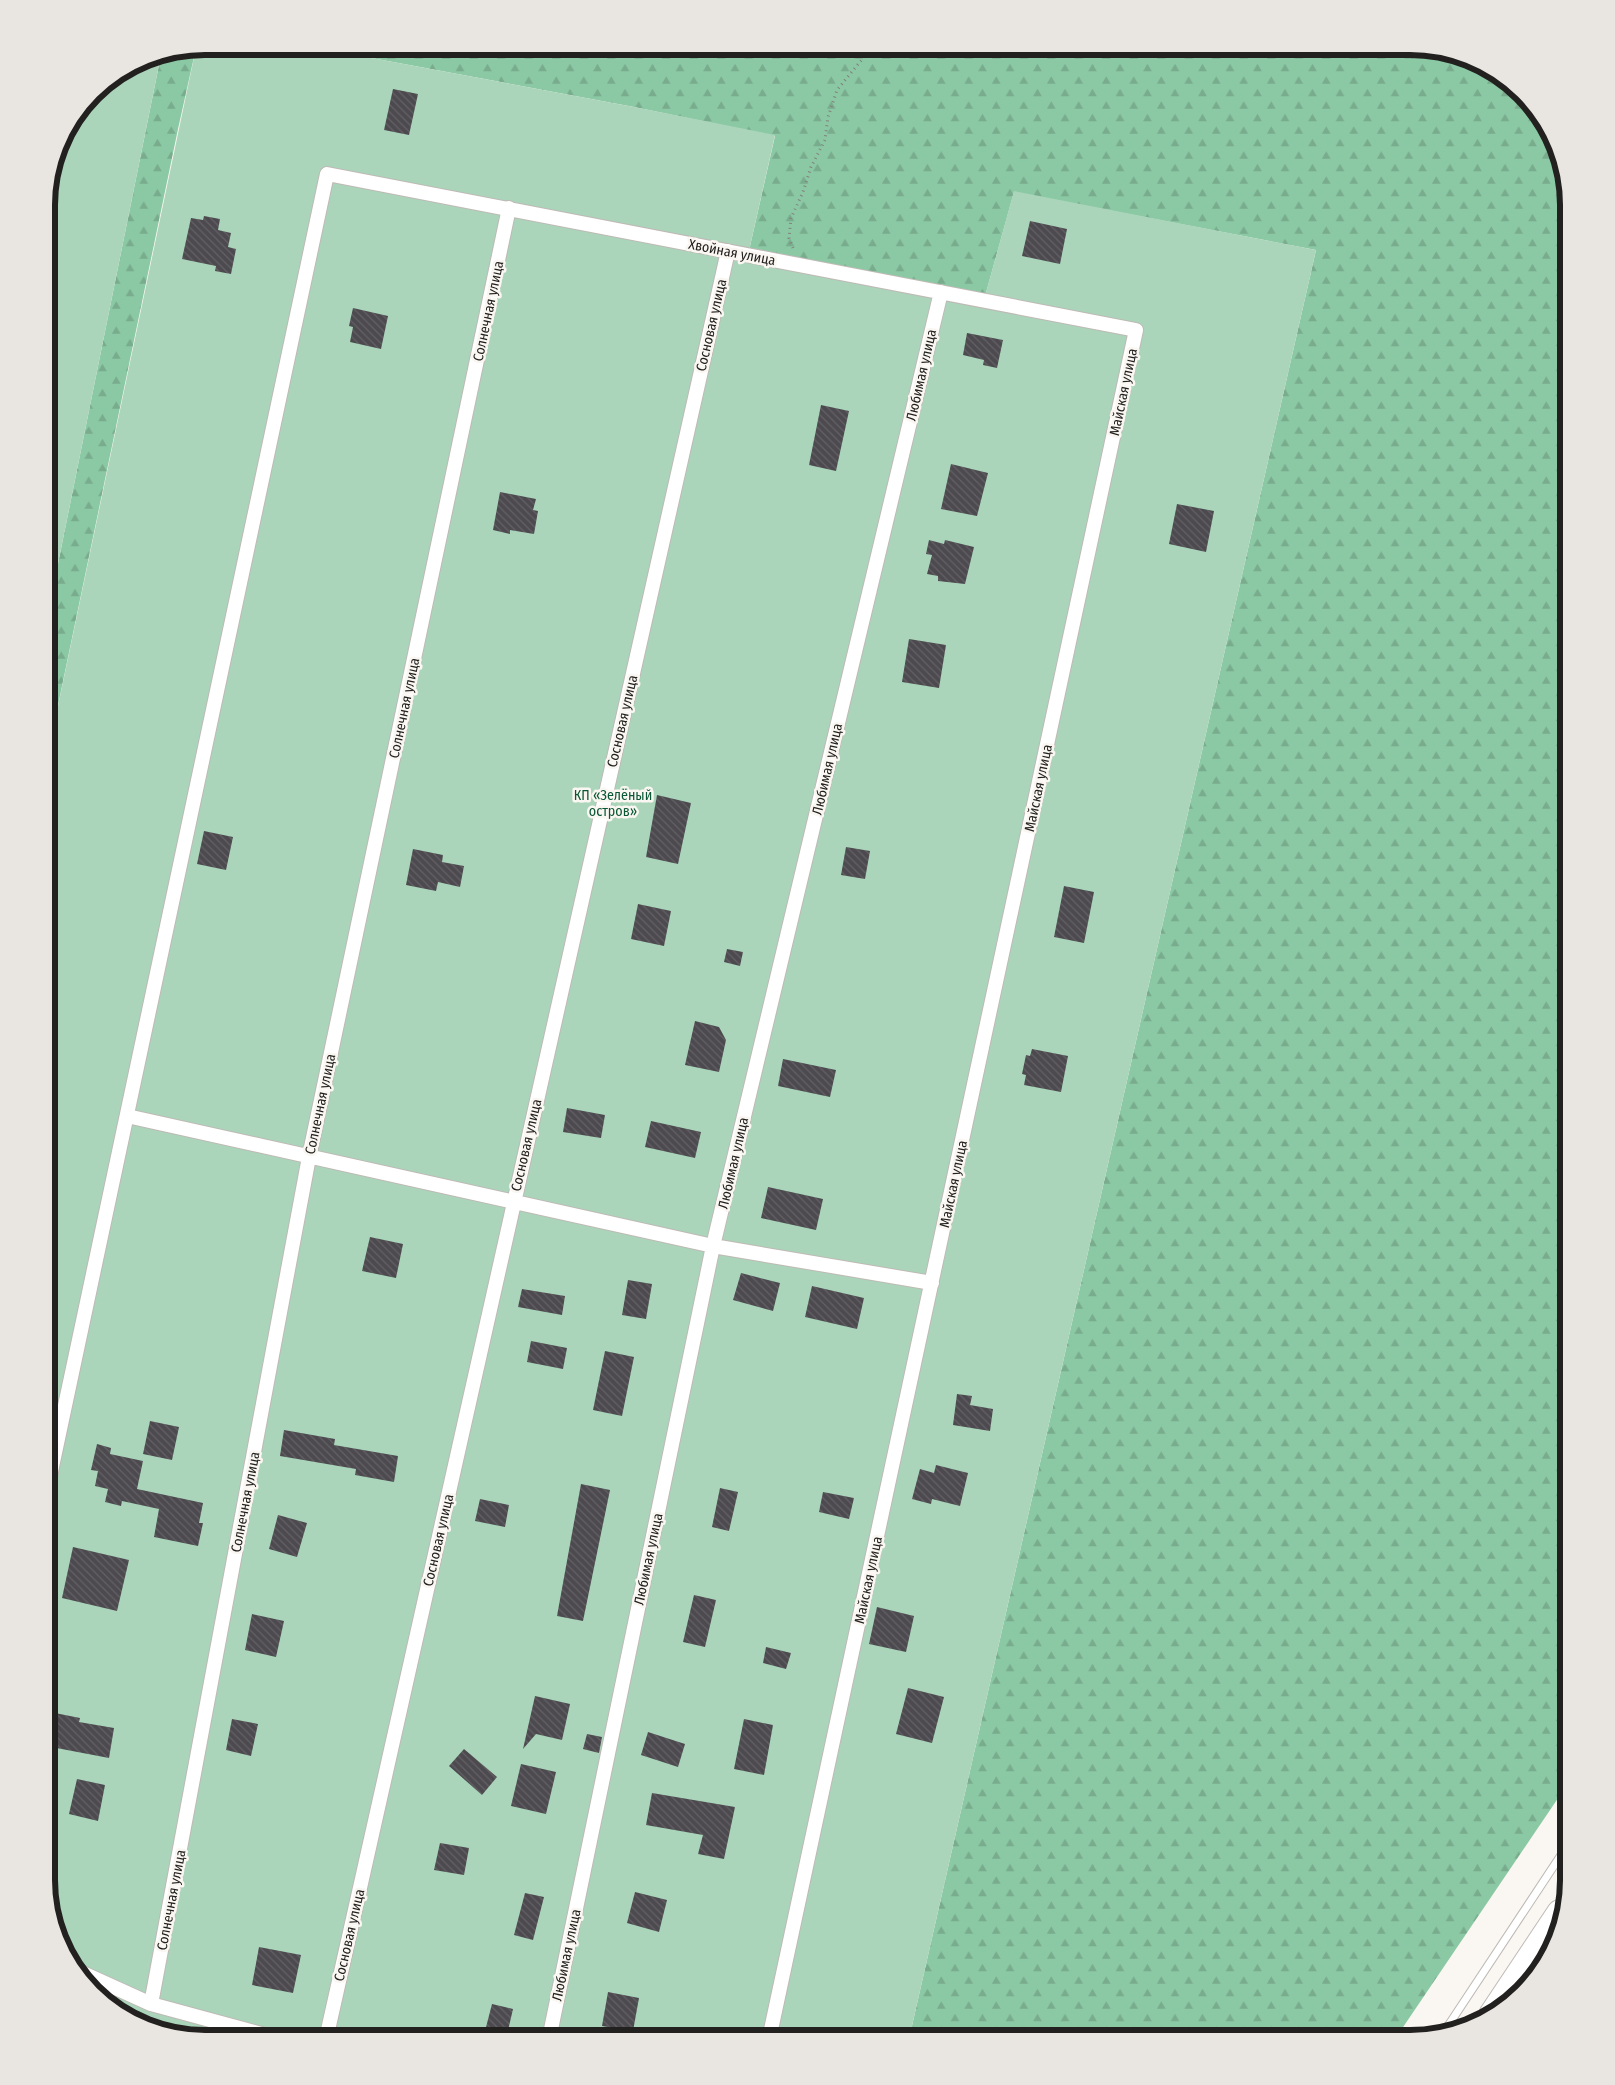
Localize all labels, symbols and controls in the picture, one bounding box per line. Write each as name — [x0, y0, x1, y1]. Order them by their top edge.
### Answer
street label: Хвойная улица — [687, 236, 777, 269]
street label: Солнечная улица — [470, 259, 507, 363]
street label: Сосновая улица — [693, 277, 730, 373]
street label: Любимая улица — [903, 327, 940, 423]
street label: Майская улица — [1106, 347, 1141, 437]
street label: Солнечная улица — [386, 656, 423, 760]
street label: Сосновая улица — [604, 673, 641, 769]
street label: Любимая улица — [809, 721, 846, 817]
street label: Майская улица — [1021, 743, 1056, 833]
park label: КП «Зелёный остров» — [574, 787, 652, 820]
street label: Солнечная улица — [302, 1052, 339, 1156]
street label: Сосновая улица — [508, 1097, 545, 1193]
street label: Любимая улица — [715, 1115, 752, 1211]
street label: Майская улица — [936, 1139, 971, 1229]
street label: Солнечная улица — [227, 1450, 264, 1554]
street label: Сосновая улица — [420, 1492, 457, 1588]
street label: Любимая улица — [630, 1511, 667, 1607]
street label: Майская улица — [851, 1535, 886, 1625]
street label: Солнечная улица — [153, 1848, 190, 1952]
street label: Сосновая улица — [331, 1887, 368, 1983]
street label: Любимая улица — [548, 1907, 585, 2003]

